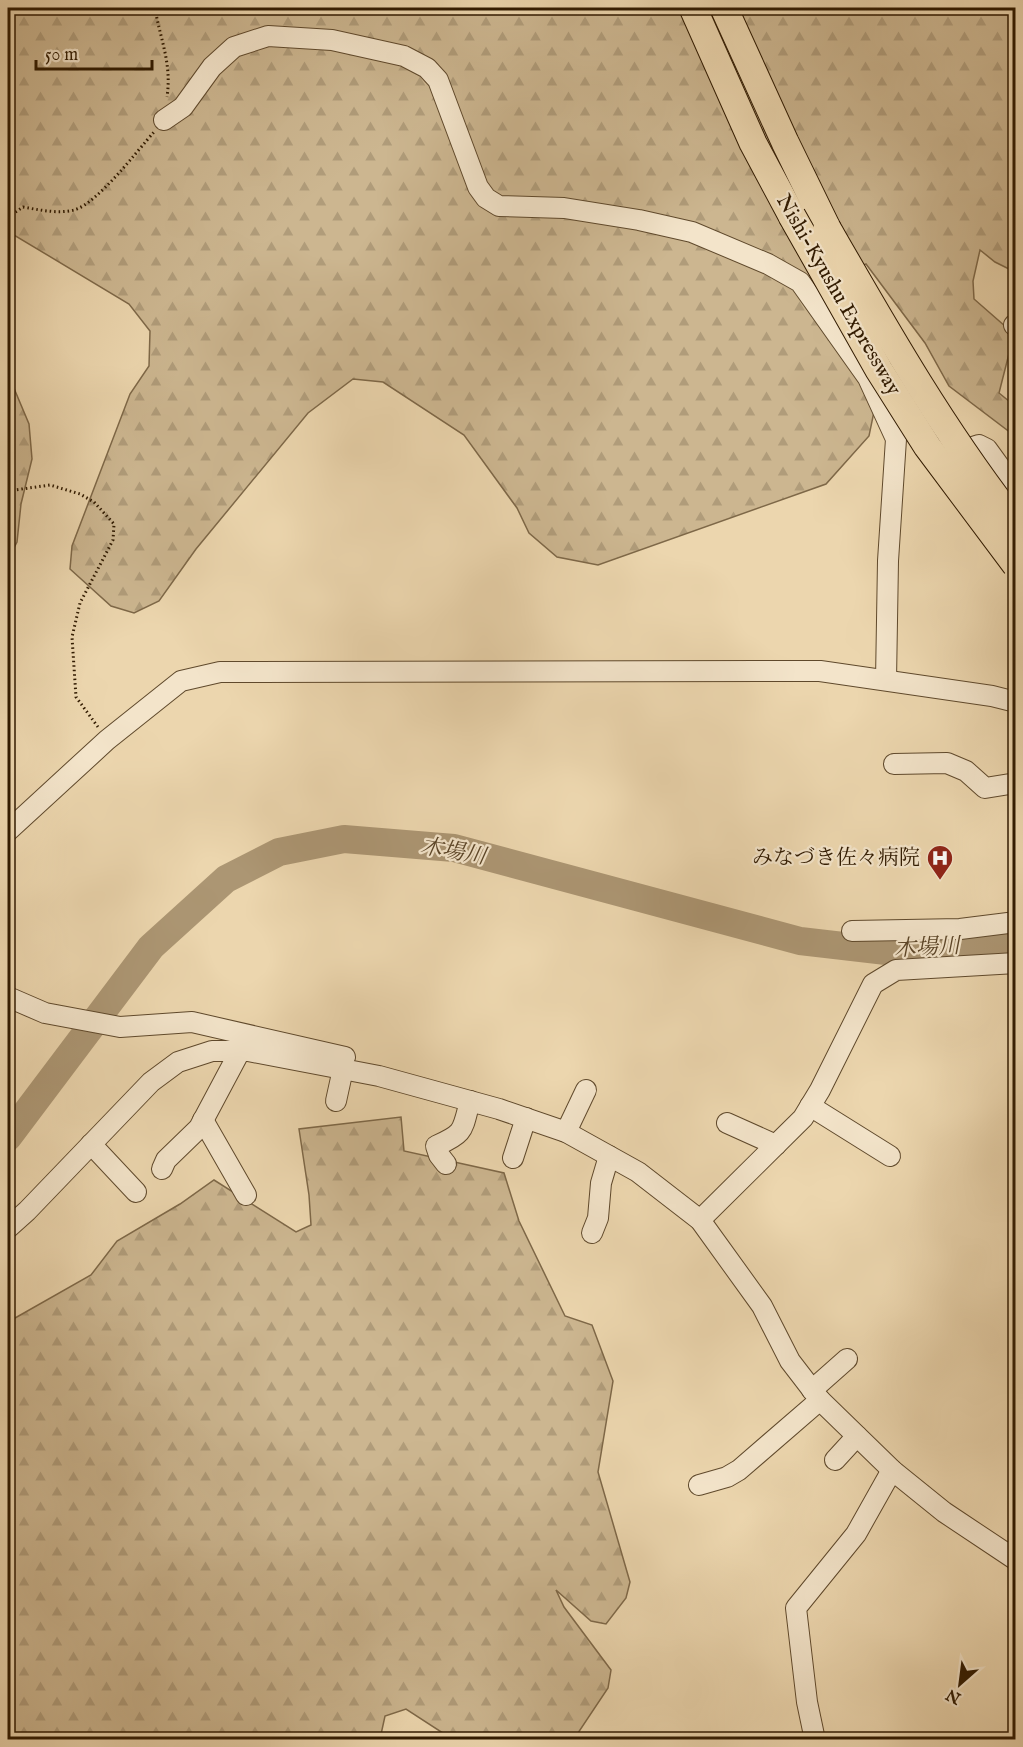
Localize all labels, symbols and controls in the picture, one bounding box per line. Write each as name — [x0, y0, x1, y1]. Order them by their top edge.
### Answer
scale bar — [36, 33, 152, 71]
text: 50 m — [45, 44, 78, 67]
street label: Nishi-Kyushu Expressway — [769, 190, 907, 401]
water label: 木場川 — [418, 832, 490, 872]
hospital icon: みなづき佐々病院 — [925, 843, 955, 881]
place label: みなづき佐々病院 — [752, 845, 920, 872]
water label: 木場川 — [893, 932, 963, 964]
north arrow — [930, 1654, 990, 1714]
text: N — [943, 1683, 966, 1708]

